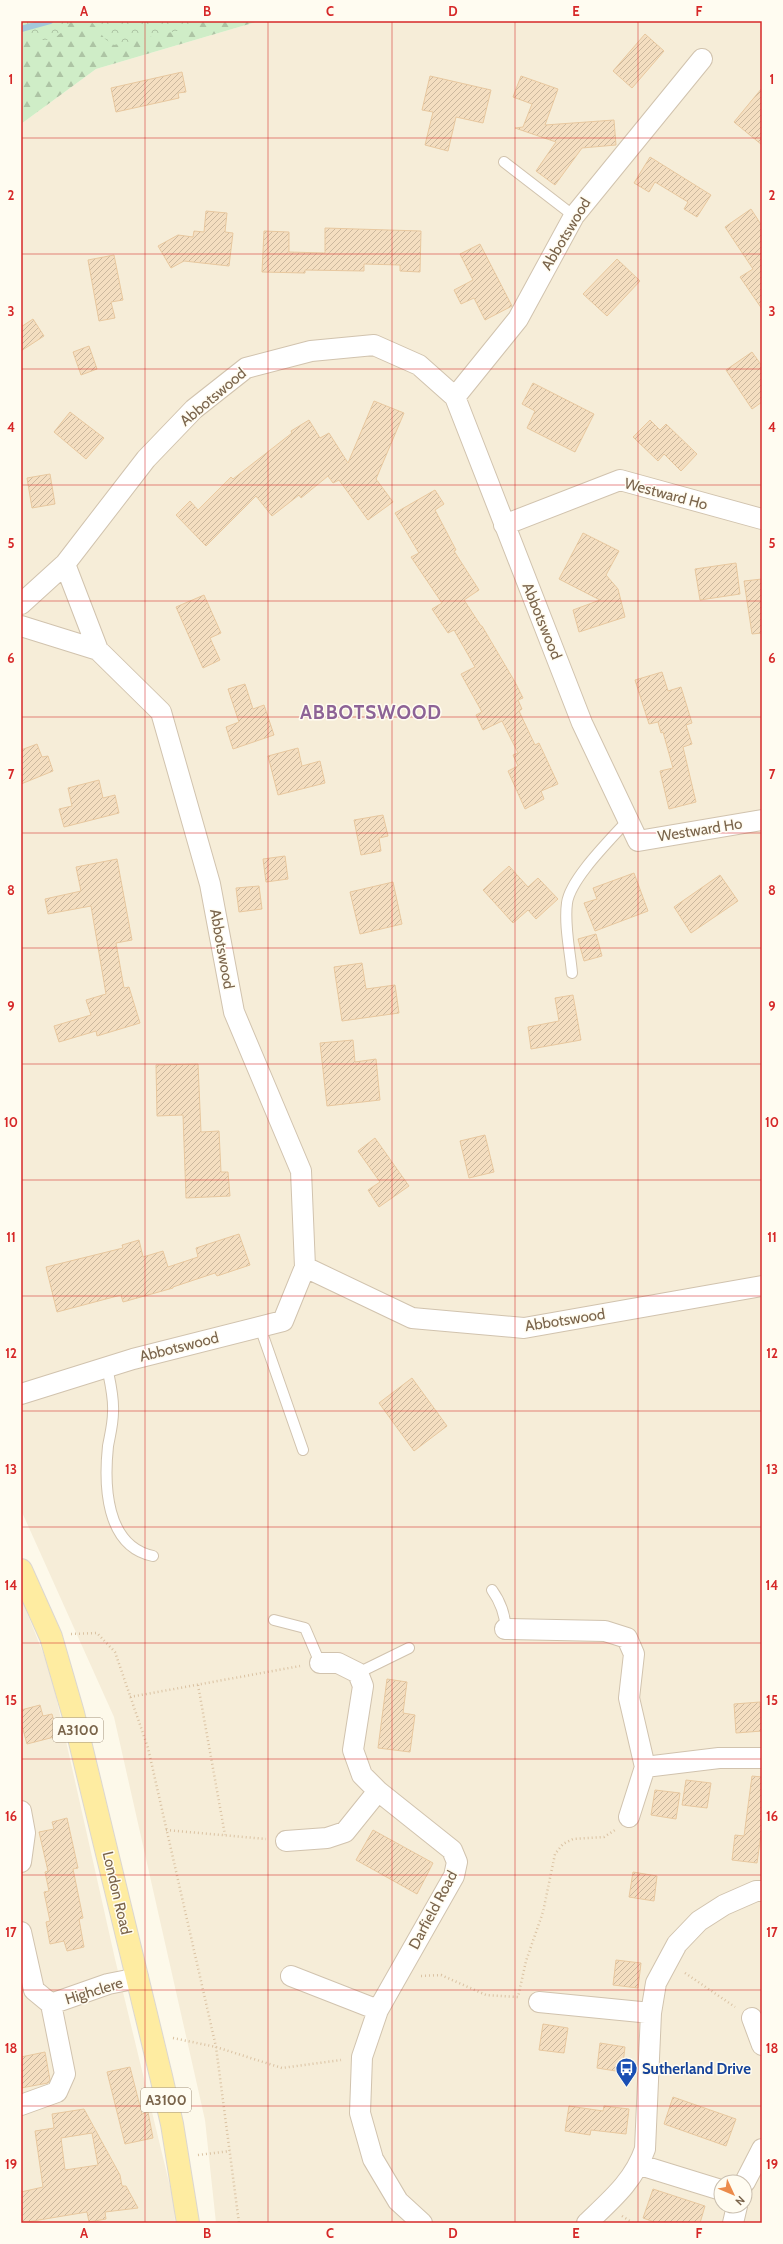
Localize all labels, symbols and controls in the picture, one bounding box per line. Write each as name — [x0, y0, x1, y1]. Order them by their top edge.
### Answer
text: A — [80, 3, 89, 19]
text: B — [203, 3, 211, 19]
text: C — [326, 3, 334, 19]
text: D — [448, 3, 458, 19]
text: E — [572, 3, 580, 19]
text: F — [696, 3, 703, 19]
text: 1 — [9, 71, 13, 87]
text: 1 — [770, 71, 774, 87]
text: 2 — [8, 187, 15, 203]
text: 2 — [769, 187, 776, 203]
street label: Abbotswood — [537, 195, 595, 273]
text: 3 — [7, 303, 15, 319]
text: 3 — [768, 303, 776, 319]
street label: Abbotswood — [176, 364, 250, 430]
text: 4 — [7, 419, 15, 435]
text: 4 — [768, 419, 776, 435]
street label: Westward Ho — [622, 474, 710, 514]
text: 5 — [8, 535, 15, 551]
text: 5 — [769, 535, 776, 551]
street label: Abbotswood — [518, 580, 566, 662]
text: 6 — [7, 650, 15, 666]
text: 6 — [768, 650, 776, 666]
district label: ABBOTSWOOD — [300, 701, 442, 724]
text: 7 — [8, 766, 15, 782]
text: 7 — [769, 766, 776, 782]
street label: Westward Ho — [656, 814, 744, 846]
text: 8 — [7, 882, 15, 898]
text: 8 — [768, 882, 776, 898]
street label: Abbotswood — [206, 908, 238, 990]
text: 9 — [7, 998, 15, 1014]
text: 9 — [768, 998, 776, 1014]
text: 10 — [4, 1114, 18, 1130]
text: 10 — [765, 1114, 779, 1130]
text: 11 — [6, 1229, 16, 1245]
text: 11 — [767, 1229, 777, 1245]
street label: Abbotswood — [524, 1305, 606, 1335]
street label: Abbotswood — [138, 1328, 220, 1366]
text: 12 — [5, 1345, 17, 1361]
text: 12 — [766, 1345, 778, 1361]
text: 13 — [5, 1461, 17, 1477]
text: 13 — [766, 1461, 778, 1477]
text: 14 — [5, 1577, 17, 1593]
text: 14 — [766, 1577, 778, 1593]
text: 15 — [5, 1692, 17, 1708]
text: 15 — [766, 1692, 778, 1708]
road number: A3100 — [53, 1718, 103, 1742]
text: 16 — [5, 1808, 17, 1824]
text: 16 — [766, 1808, 778, 1824]
street label: London Road — [99, 1850, 135, 1936]
street label: Darfield Road — [405, 1868, 461, 1952]
text: 17 — [5, 1924, 17, 1940]
text: 17 — [766, 1924, 778, 1940]
street label: Highclere — [63, 1974, 125, 2008]
text: 18 — [5, 2040, 17, 2056]
text: 18 — [766, 2040, 778, 2056]
bus stop icon: Sutherland Drive — [614, 2056, 640, 2089]
place label: Sutherland Drive — [642, 2060, 751, 2078]
road number: A3100 — [141, 2088, 191, 2112]
text: 19 — [5, 2156, 17, 2172]
text: 19 — [766, 2156, 778, 2172]
north arrow — [713, 2174, 753, 2214]
text: N — [732, 2193, 748, 2209]
text: A — [80, 2225, 89, 2241]
text: B — [203, 2225, 211, 2241]
text: C — [326, 2225, 334, 2241]
text: D — [448, 2225, 458, 2241]
text: E — [572, 2225, 580, 2241]
text: F — [696, 2225, 703, 2241]

